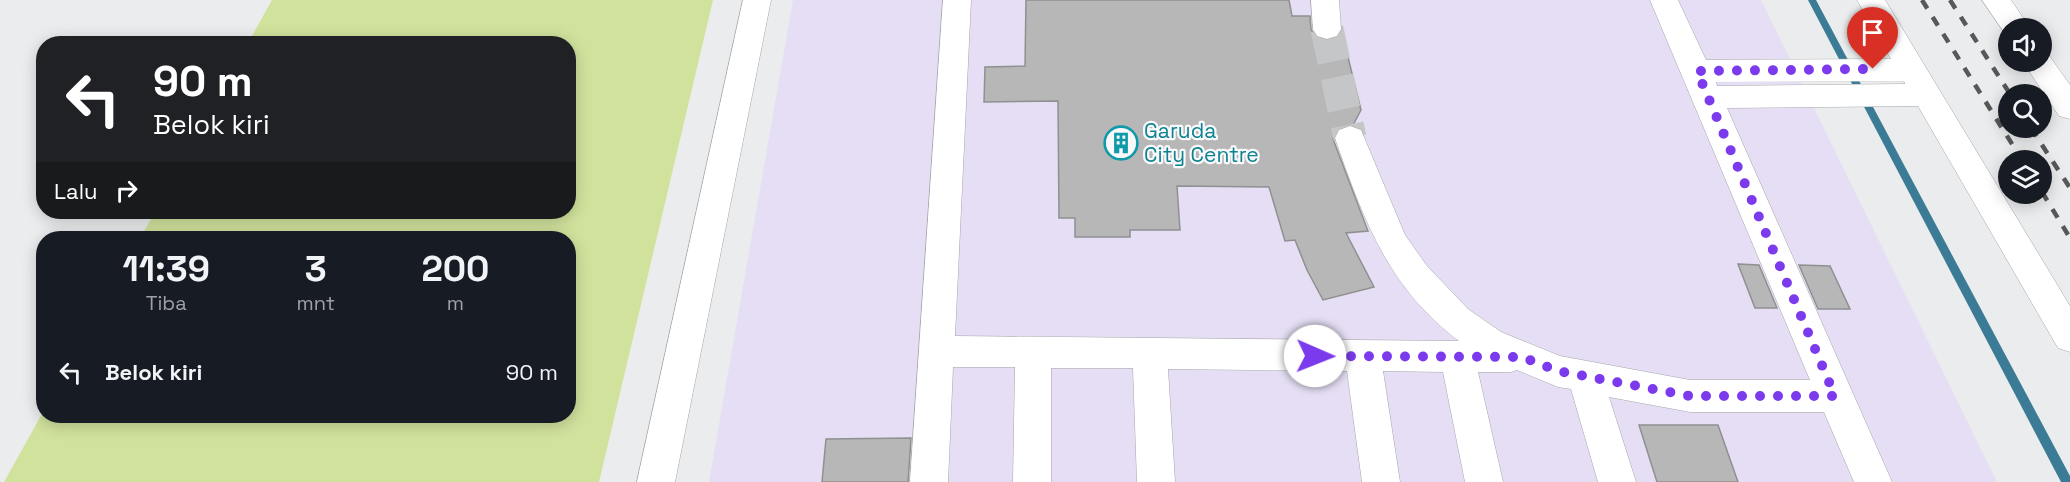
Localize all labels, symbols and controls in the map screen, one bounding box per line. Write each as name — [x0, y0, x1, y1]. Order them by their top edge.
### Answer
pin — [1847, 7, 1898, 69]
icon: arrive — [1856, 16, 1889, 49]
map controls — [1998, 18, 2052, 204]
button: sound — [1998, 18, 2052, 72]
text: 90 m — [153, 55, 253, 108]
icon: left — [54, 60, 132, 138]
button: search — [1998, 84, 2052, 138]
text: Belok kiri — [153, 107, 270, 142]
place label: Garuda City Centre — [1144, 117, 1259, 168]
building icon: Garuda City Centre — [1103, 125, 1139, 161]
button: layers — [1998, 150, 2052, 204]
icon: right — [110, 174, 143, 207]
text: Lalu — [54, 177, 98, 205]
text: 11:39 — [123, 246, 210, 292]
text: 3 — [305, 246, 327, 292]
text: 200 — [421, 246, 489, 292]
text: Tiba — [146, 290, 187, 316]
text: mnt — [296, 290, 335, 316]
text: m — [447, 290, 464, 316]
position arrow — [1283, 324, 1347, 388]
icon: left — [54, 356, 87, 389]
text: Belok kiri — [105, 358, 202, 386]
text: 90 m — [506, 358, 558, 386]

